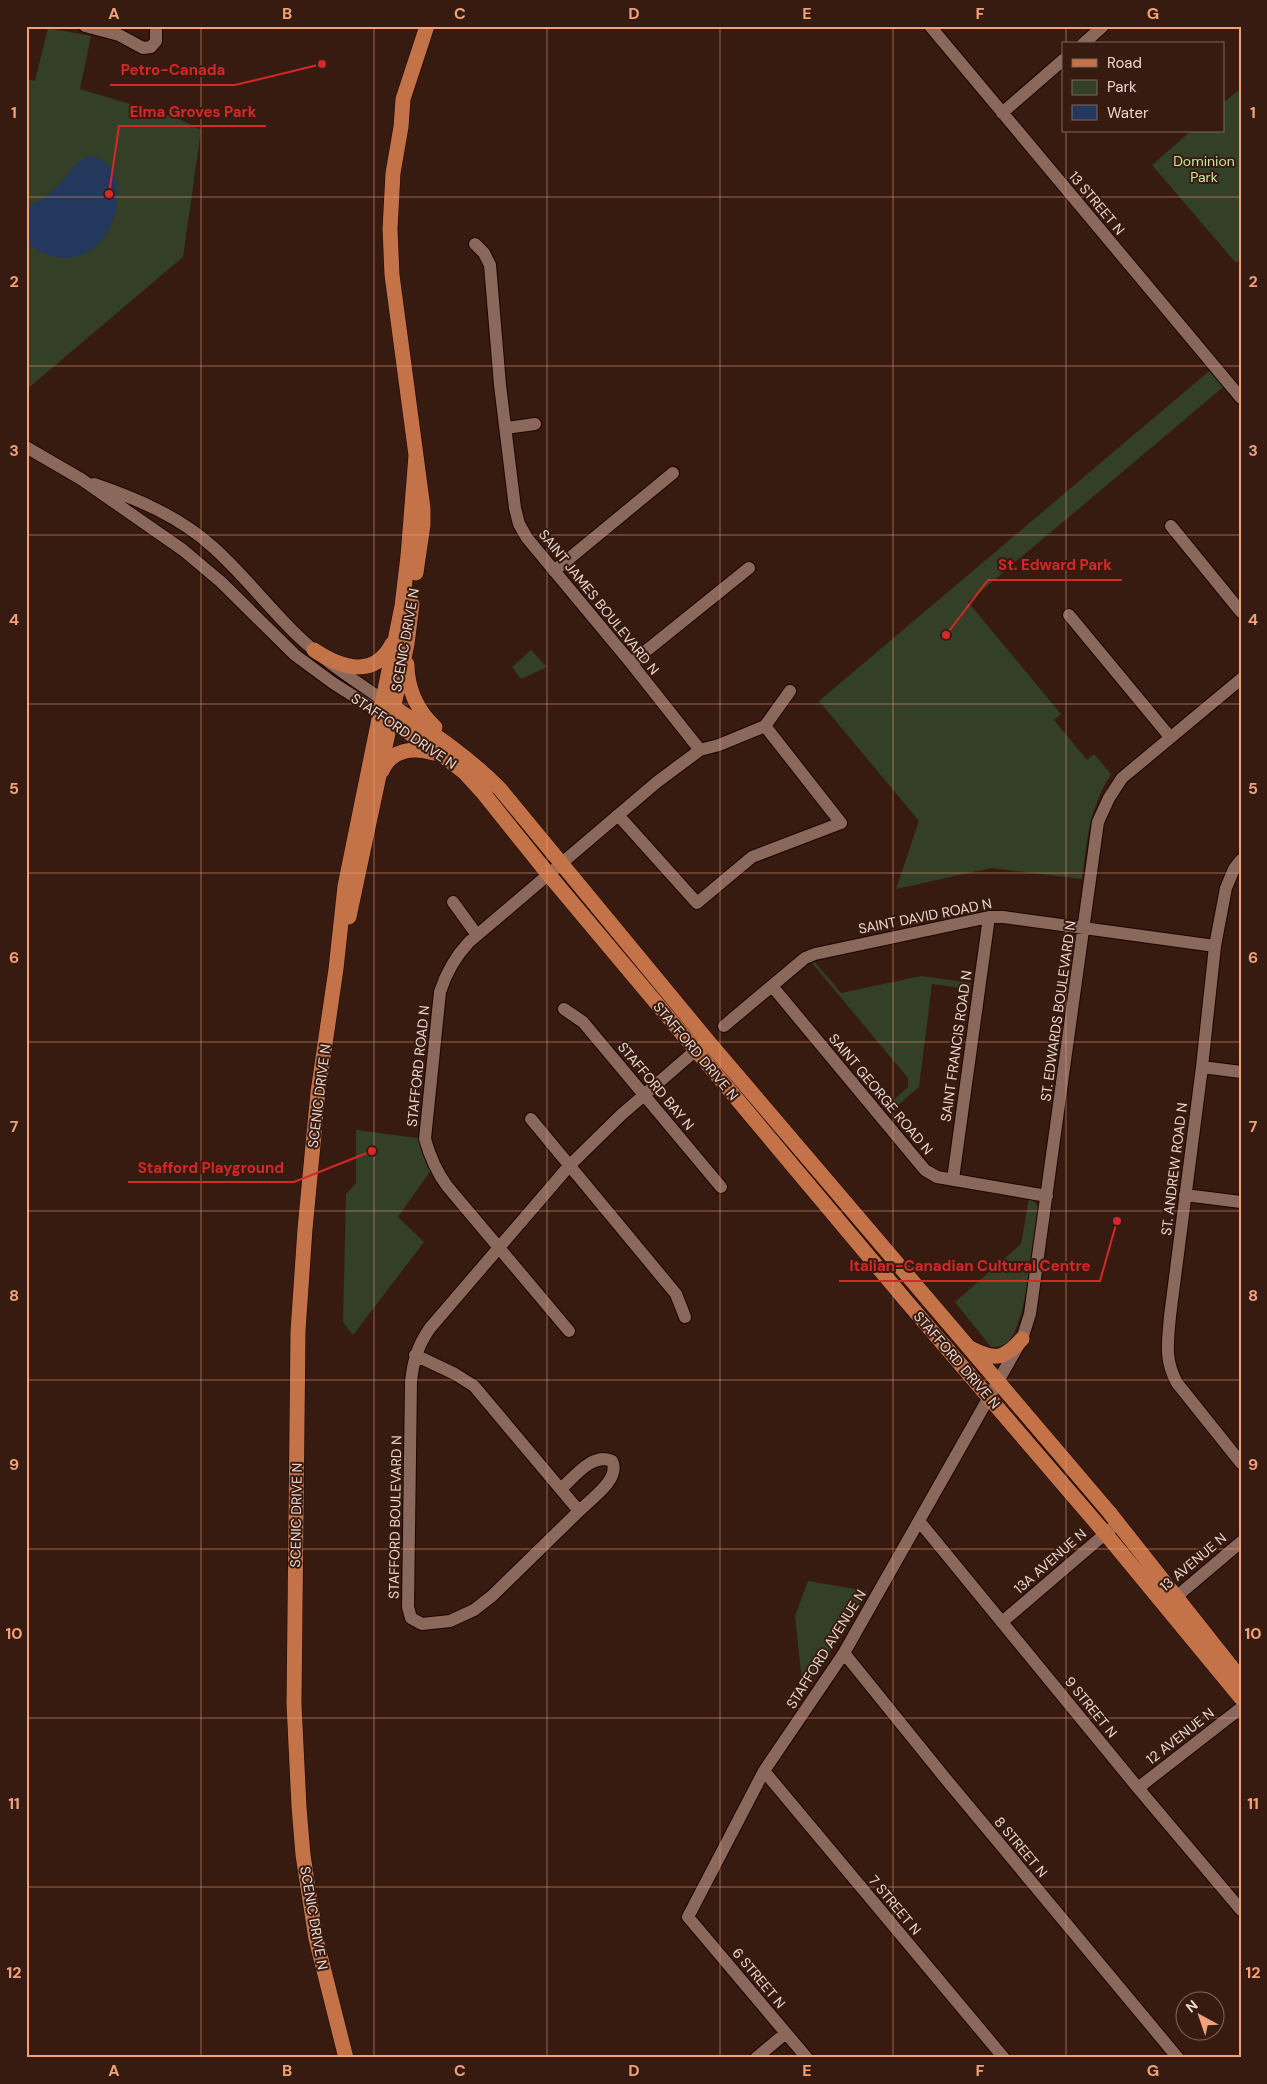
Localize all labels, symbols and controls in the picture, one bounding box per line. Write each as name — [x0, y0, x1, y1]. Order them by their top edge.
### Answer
text: A — [108, 3, 120, 24]
text: B — [282, 3, 292, 24]
text: C — [454, 3, 466, 24]
text: D — [628, 3, 640, 24]
text: E — [802, 3, 812, 24]
text: F — [976, 3, 985, 24]
text: G — [1147, 3, 1159, 24]
legend — [1062, 42, 1224, 132]
text: Road — [1107, 53, 1142, 73]
callout: Petro-Canada — [110, 55, 235, 85]
text: Petro-Canada — [121, 60, 225, 80]
text: Park — [1107, 77, 1137, 97]
callout: Elma Groves Park — [119, 96, 266, 126]
text: 1 — [11, 102, 17, 123]
text: Elma Groves Park — [130, 102, 257, 122]
text: 1 — [1250, 102, 1256, 123]
text: Water — [1107, 103, 1149, 123]
park label: Dominion Park — [1173, 152, 1235, 186]
street label: 13 STREET N — [1065, 168, 1129, 238]
text: 2 — [9, 271, 19, 292]
text: 2 — [1248, 271, 1258, 292]
text: 3 — [9, 440, 19, 461]
text: 3 — [1248, 440, 1258, 461]
street label: SAINT JAMES BOULEVARD N — [535, 526, 663, 678]
callout: St. Edward Park — [988, 550, 1122, 580]
text: St. Edward Park — [998, 555, 1112, 575]
street label: SCENIC DRIVE N — [387, 587, 423, 693]
text: 4 — [9, 609, 19, 630]
text: 4 — [1248, 609, 1258, 630]
street label: STAFFORD DRIVE N — [348, 689, 460, 773]
text: 5 — [9, 778, 19, 799]
text: 5 — [1248, 778, 1258, 799]
street label: SAINT DAVID ROAD N — [857, 894, 993, 938]
street label: ST. EDWARDS BOULEVARD N — [1036, 919, 1080, 1103]
text: 6 — [9, 947, 19, 968]
text: 6 — [1248, 947, 1258, 968]
street label: SAINT FRANCIS ROAD N — [936, 969, 976, 1123]
street label: STAFFORD DRIVE N — [649, 998, 743, 1104]
street label: STAFFORD ROAD N — [403, 1004, 433, 1128]
street label: SAINT GEORGE ROAD N — [825, 1030, 937, 1158]
street label: STAFFORD BAY N — [614, 1038, 698, 1134]
street label: SCENIC DRIVE N — [304, 1043, 334, 1149]
street label: ST. ANDREW ROAD N — [1157, 1101, 1191, 1237]
text: 7 — [10, 1116, 19, 1137]
text: 7 — [1249, 1116, 1258, 1137]
callout: Stafford Playground — [128, 1152, 294, 1182]
text: Stafford Playground — [138, 1158, 284, 1178]
callout: Italian-Canadian Cultural Centre — [839, 1251, 1100, 1281]
text: Italian-Canadian Cultural Centre — [850, 1256, 1090, 1276]
text: 8 — [9, 1285, 19, 1306]
text: 8 — [1248, 1285, 1258, 1306]
street label: STAFFORD DRIVE N — [910, 1308, 1004, 1412]
street label: STAFFORD BOULEVARD N — [385, 1435, 405, 1599]
text: 9 — [9, 1454, 19, 1475]
text: 9 — [1248, 1454, 1258, 1475]
street label: SCENIC DRIVE N — [286, 1463, 306, 1567]
street label: 13A AVENUE N — [1010, 1525, 1090, 1597]
street label: 13 AVENUE N — [1156, 1529, 1230, 1595]
street label: STAFFORD AVENUE N — [782, 1586, 870, 1712]
text: 10 — [5, 1623, 23, 1644]
text: 10 — [1244, 1623, 1262, 1644]
street label: 9 STREET N — [1061, 1673, 1121, 1741]
street label: 12 AVENUE N — [1142, 1704, 1218, 1768]
text: 11 — [8, 1793, 20, 1814]
text: 11 — [1247, 1793, 1259, 1814]
street label: 8 STREET N — [991, 1813, 1051, 1881]
street label: SCENIC DRIVE N — [296, 1865, 332, 1971]
street label: 7 STREET N — [865, 1872, 925, 1938]
street label: 6 STREET N — [728, 1944, 790, 2012]
text: 12 — [6, 1962, 22, 1983]
text: 12 — [1245, 1962, 1261, 1983]
north arrow — [1174, 1992, 1224, 2042]
text: N — [1182, 1996, 1201, 2016]
text: A — [108, 2060, 120, 2081]
text: B — [282, 2060, 292, 2081]
text: C — [454, 2060, 466, 2081]
text: D — [628, 2060, 640, 2081]
text: E — [802, 2060, 812, 2081]
text: F — [976, 2060, 985, 2081]
text: G — [1147, 2060, 1159, 2081]

